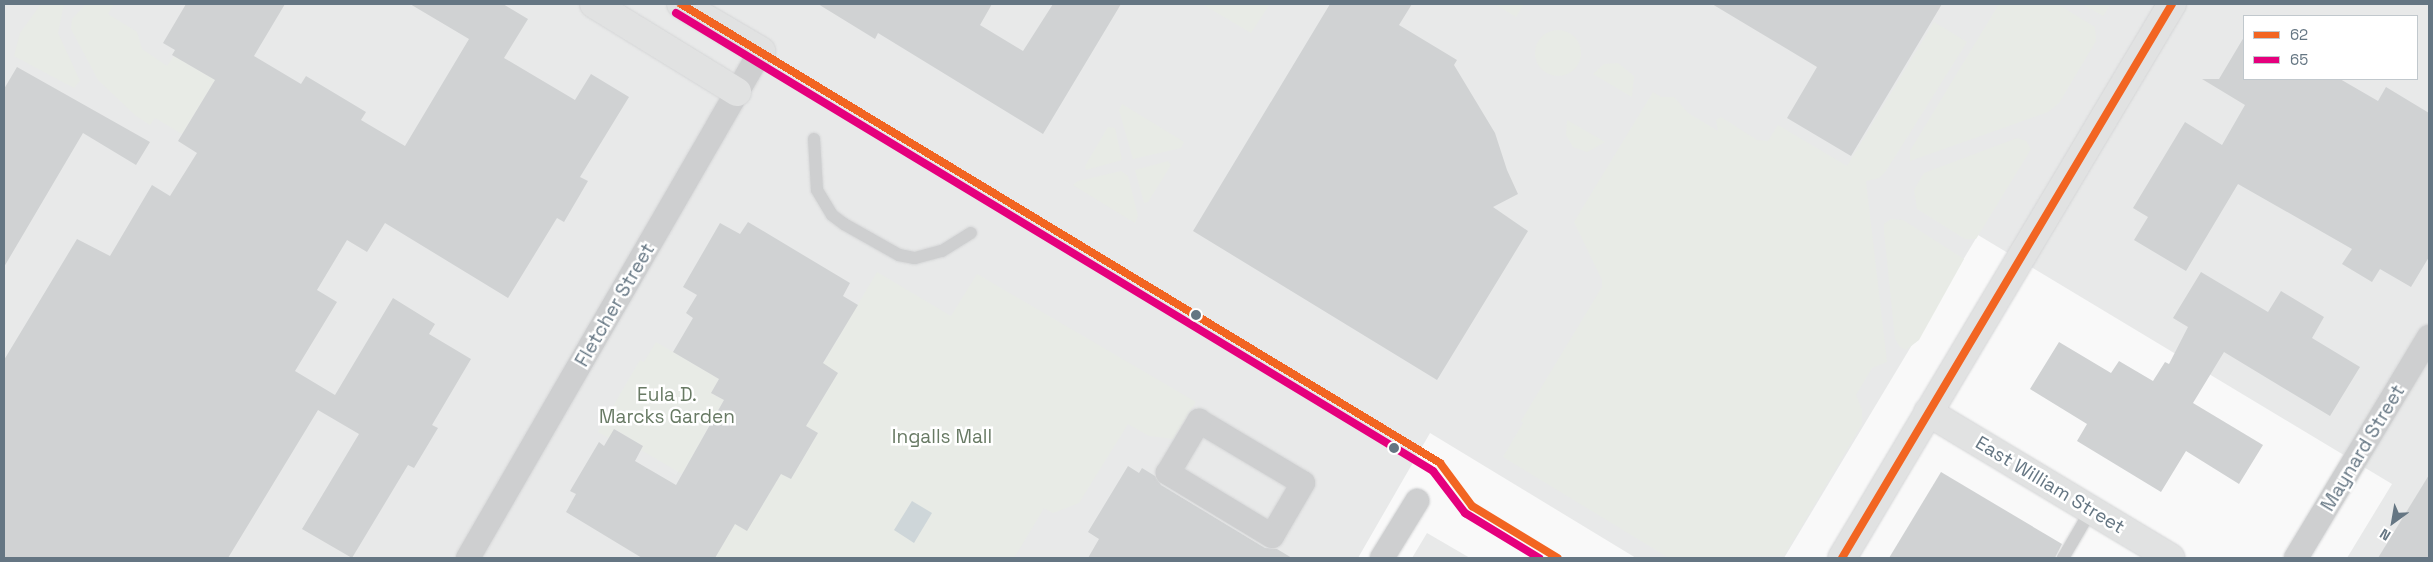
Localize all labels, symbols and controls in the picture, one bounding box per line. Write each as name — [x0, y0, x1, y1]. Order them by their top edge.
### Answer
legend — [2243, 15, 2418, 80]
text: 62 — [2290, 25, 2308, 44]
text: 65 — [2290, 50, 2308, 69]
street label: Fletcher Street — [570, 239, 660, 371]
unlabelled marker — [1191, 310, 1201, 320]
street label: Maynard Street — [2316, 381, 2410, 515]
park label: Eula D. Marcks Garden — [599, 384, 735, 428]
park label: Ingalls Mall — [892, 426, 992, 448]
street label: East William Street — [1971, 431, 2129, 539]
unlabelled marker — [1389, 443, 1399, 453]
north arrow — [2368, 497, 2418, 547]
text: N — [2376, 525, 2394, 545]

